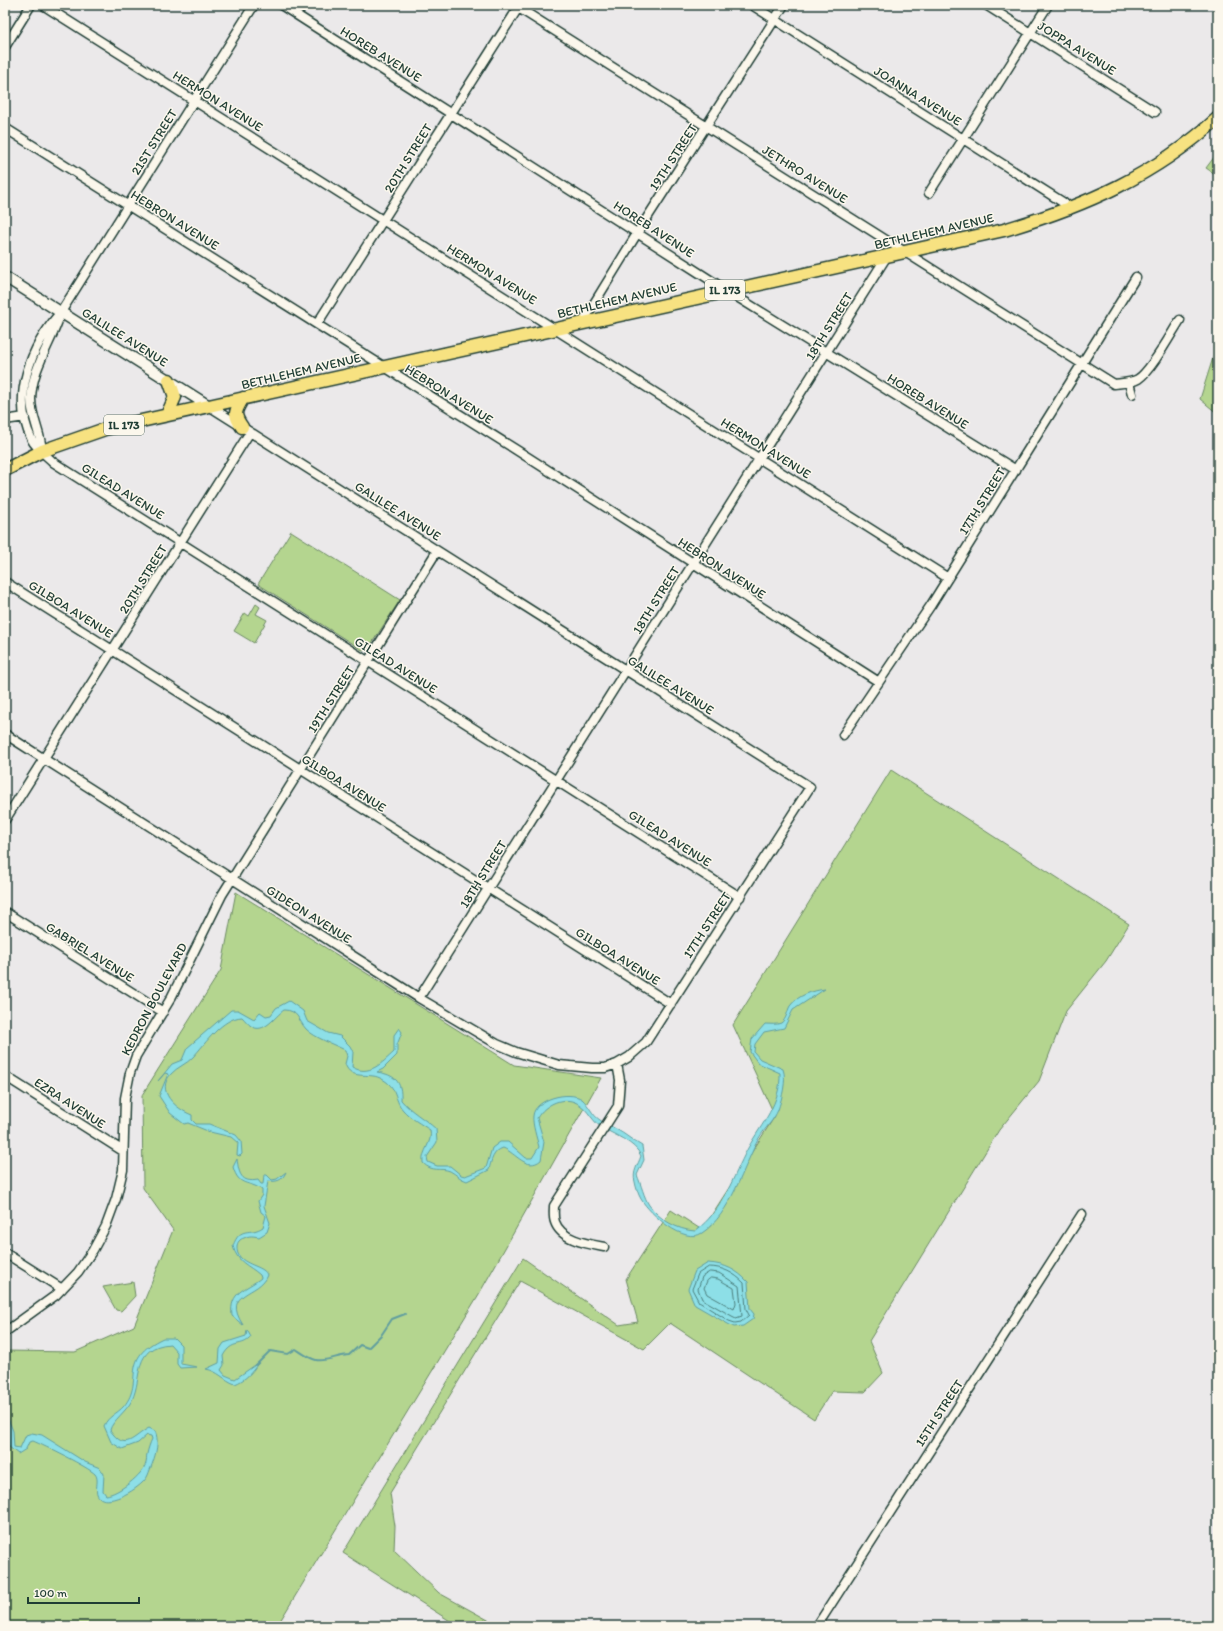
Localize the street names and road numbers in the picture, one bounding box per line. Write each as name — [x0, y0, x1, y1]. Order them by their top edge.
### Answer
street label: JOPPA AVENUE — [1035, 18, 1119, 78]
street label: HOREB AVENUE — [338, 23, 424, 85]
street label: JOANNA AVENUE — [872, 63, 964, 129]
street label: HERMON AVENUE — [170, 67, 266, 135]
street label: 21ST STREET — [128, 106, 181, 178]
street label: 20TH STREET — [381, 120, 436, 195]
street label: 19TH STREET — [646, 120, 700, 193]
street label: JETHRO AVENUE — [760, 142, 850, 206]
street label: HEBRON AVENUE — [128, 187, 222, 253]
street label: HOREB AVENUE — [611, 197, 697, 261]
street label: BETHLEHEM AVENUE — [873, 210, 995, 252]
street label: HERMON AVENUE — [444, 240, 540, 308]
street label: BETHLEHEM AVENUE — [556, 279, 678, 321]
road number: IL 173 — [705, 280, 745, 300]
street label: 18TH STREET — [802, 289, 856, 363]
street label: GALILEE AVENUE — [79, 304, 171, 370]
street label: BETHLEHEM AVENUE — [240, 350, 362, 392]
street label: HEBRON AVENUE — [402, 361, 496, 427]
street label: HOREB AVENUE — [885, 370, 971, 432]
street label: HERMON AVENUE — [718, 414, 814, 482]
road number: IL 173 — [104, 415, 144, 435]
street label: GILEAD AVENUE — [79, 460, 167, 522]
street label: 17TH STREET — [955, 464, 1009, 537]
street label: GALILEE AVENUE — [352, 478, 444, 544]
street label: HEBRON AVENUE — [675, 534, 769, 602]
street label: 20TH STREET — [116, 541, 171, 616]
street label: 18TH STREET — [629, 563, 683, 637]
street label: GILBOA AVENUE — [26, 577, 116, 641]
street label: GILEAD AVENUE — [352, 634, 440, 696]
street label: GALILEE AVENUE — [625, 652, 717, 718]
street label: 19TH STREET — [304, 662, 358, 735]
street label: GILBOA AVENUE — [299, 751, 389, 815]
street label: GILEAD AVENUE — [626, 807, 714, 869]
street label: 18TH STREET — [456, 837, 510, 911]
street label: GIDEON AVENUE — [264, 882, 354, 946]
street label: 17TH STREET — [680, 888, 734, 961]
street label: GABRIEL AVENUE — [43, 919, 137, 985]
street label: GILBOA AVENUE — [573, 924, 663, 988]
street label: KEDRON BOULEVARD — [118, 940, 190, 1058]
street label: EZRA AVENUE — [32, 1074, 108, 1132]
street label: 15TH STREET — [912, 1376, 967, 1449]

